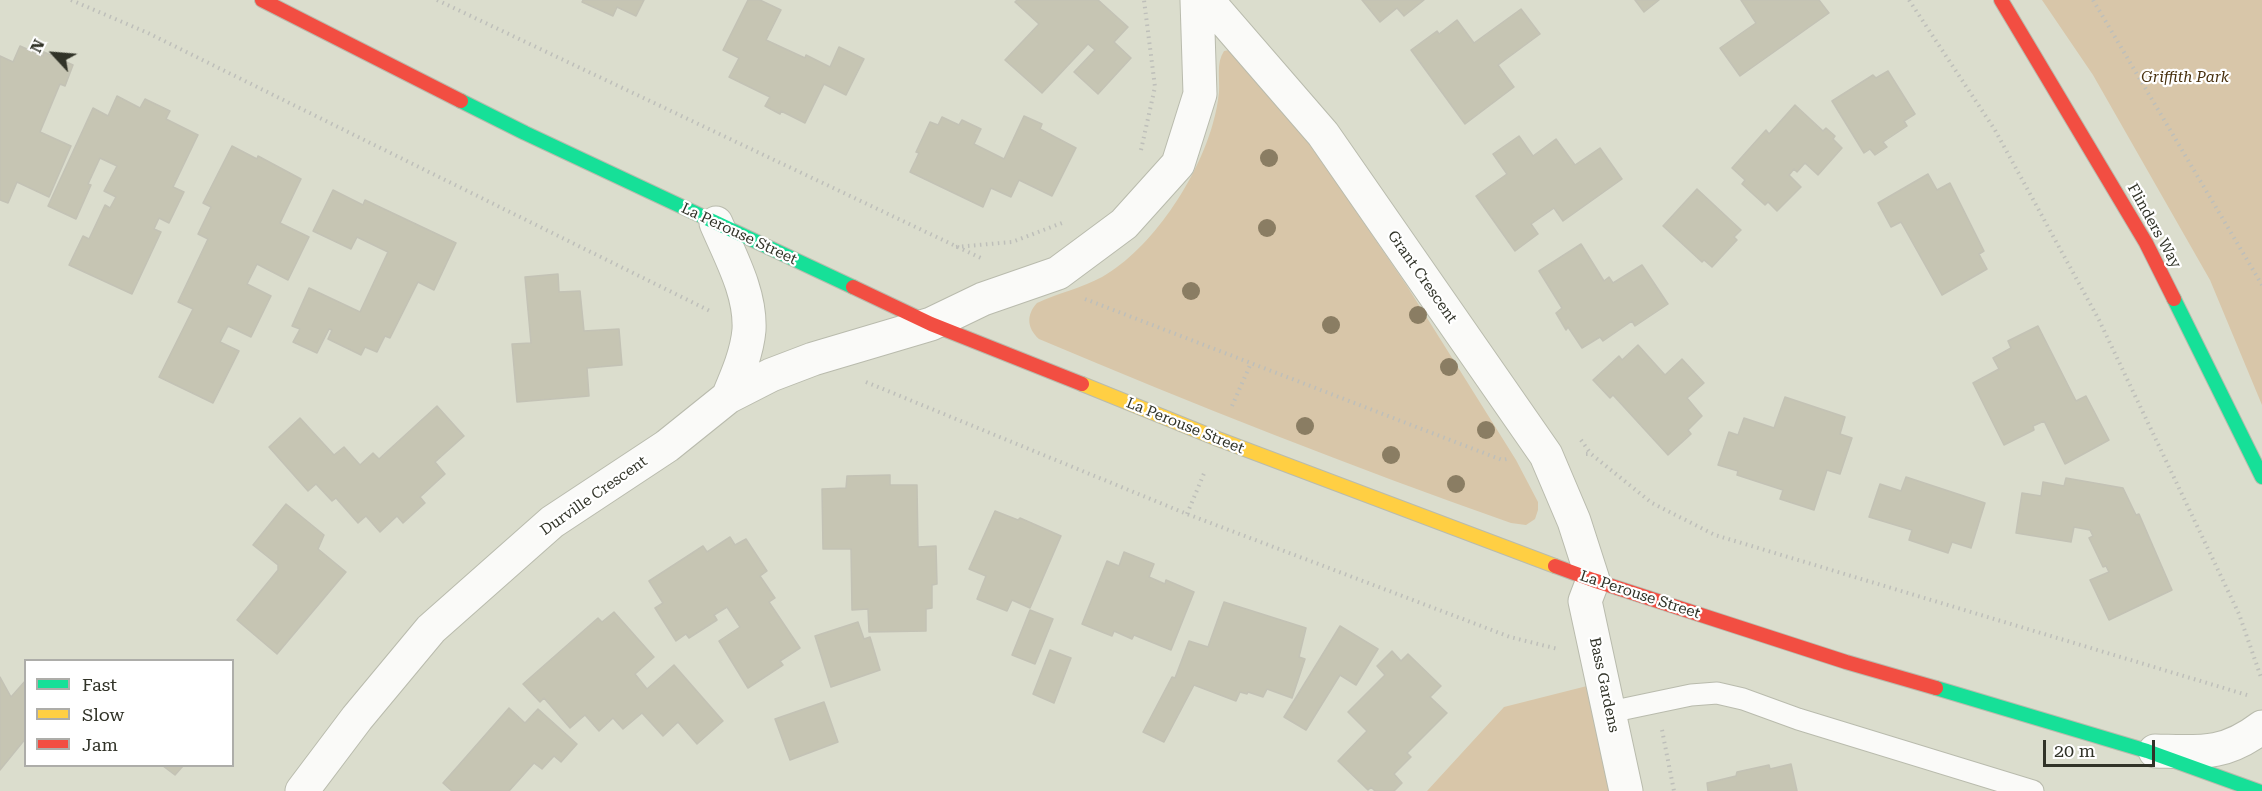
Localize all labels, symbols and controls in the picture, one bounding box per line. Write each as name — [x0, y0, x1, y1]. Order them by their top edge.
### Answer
north arrow — [24, 24, 84, 84]
text: N — [26, 36, 49, 56]
park label: Griffith Park — [2141, 69, 2229, 87]
street label: Flinders Way — [2123, 180, 2185, 272]
street label: La Perouse Street — [678, 199, 800, 269]
street label: Grant Crescent — [1383, 227, 1461, 327]
street label: La Perouse Street — [1123, 394, 1247, 458]
street label: Durville Crescent — [537, 452, 651, 540]
street label: La Perouse Street — [1577, 567, 1703, 623]
street label: Bass Gardens — [1585, 636, 1623, 734]
legend — [24, 659, 234, 767]
text: Fast — [82, 674, 117, 695]
text: Slow — [82, 704, 124, 725]
scale bar — [2046, 728, 2158, 766]
text: Jam — [82, 734, 118, 755]
text: 20 m — [2054, 740, 2095, 761]

